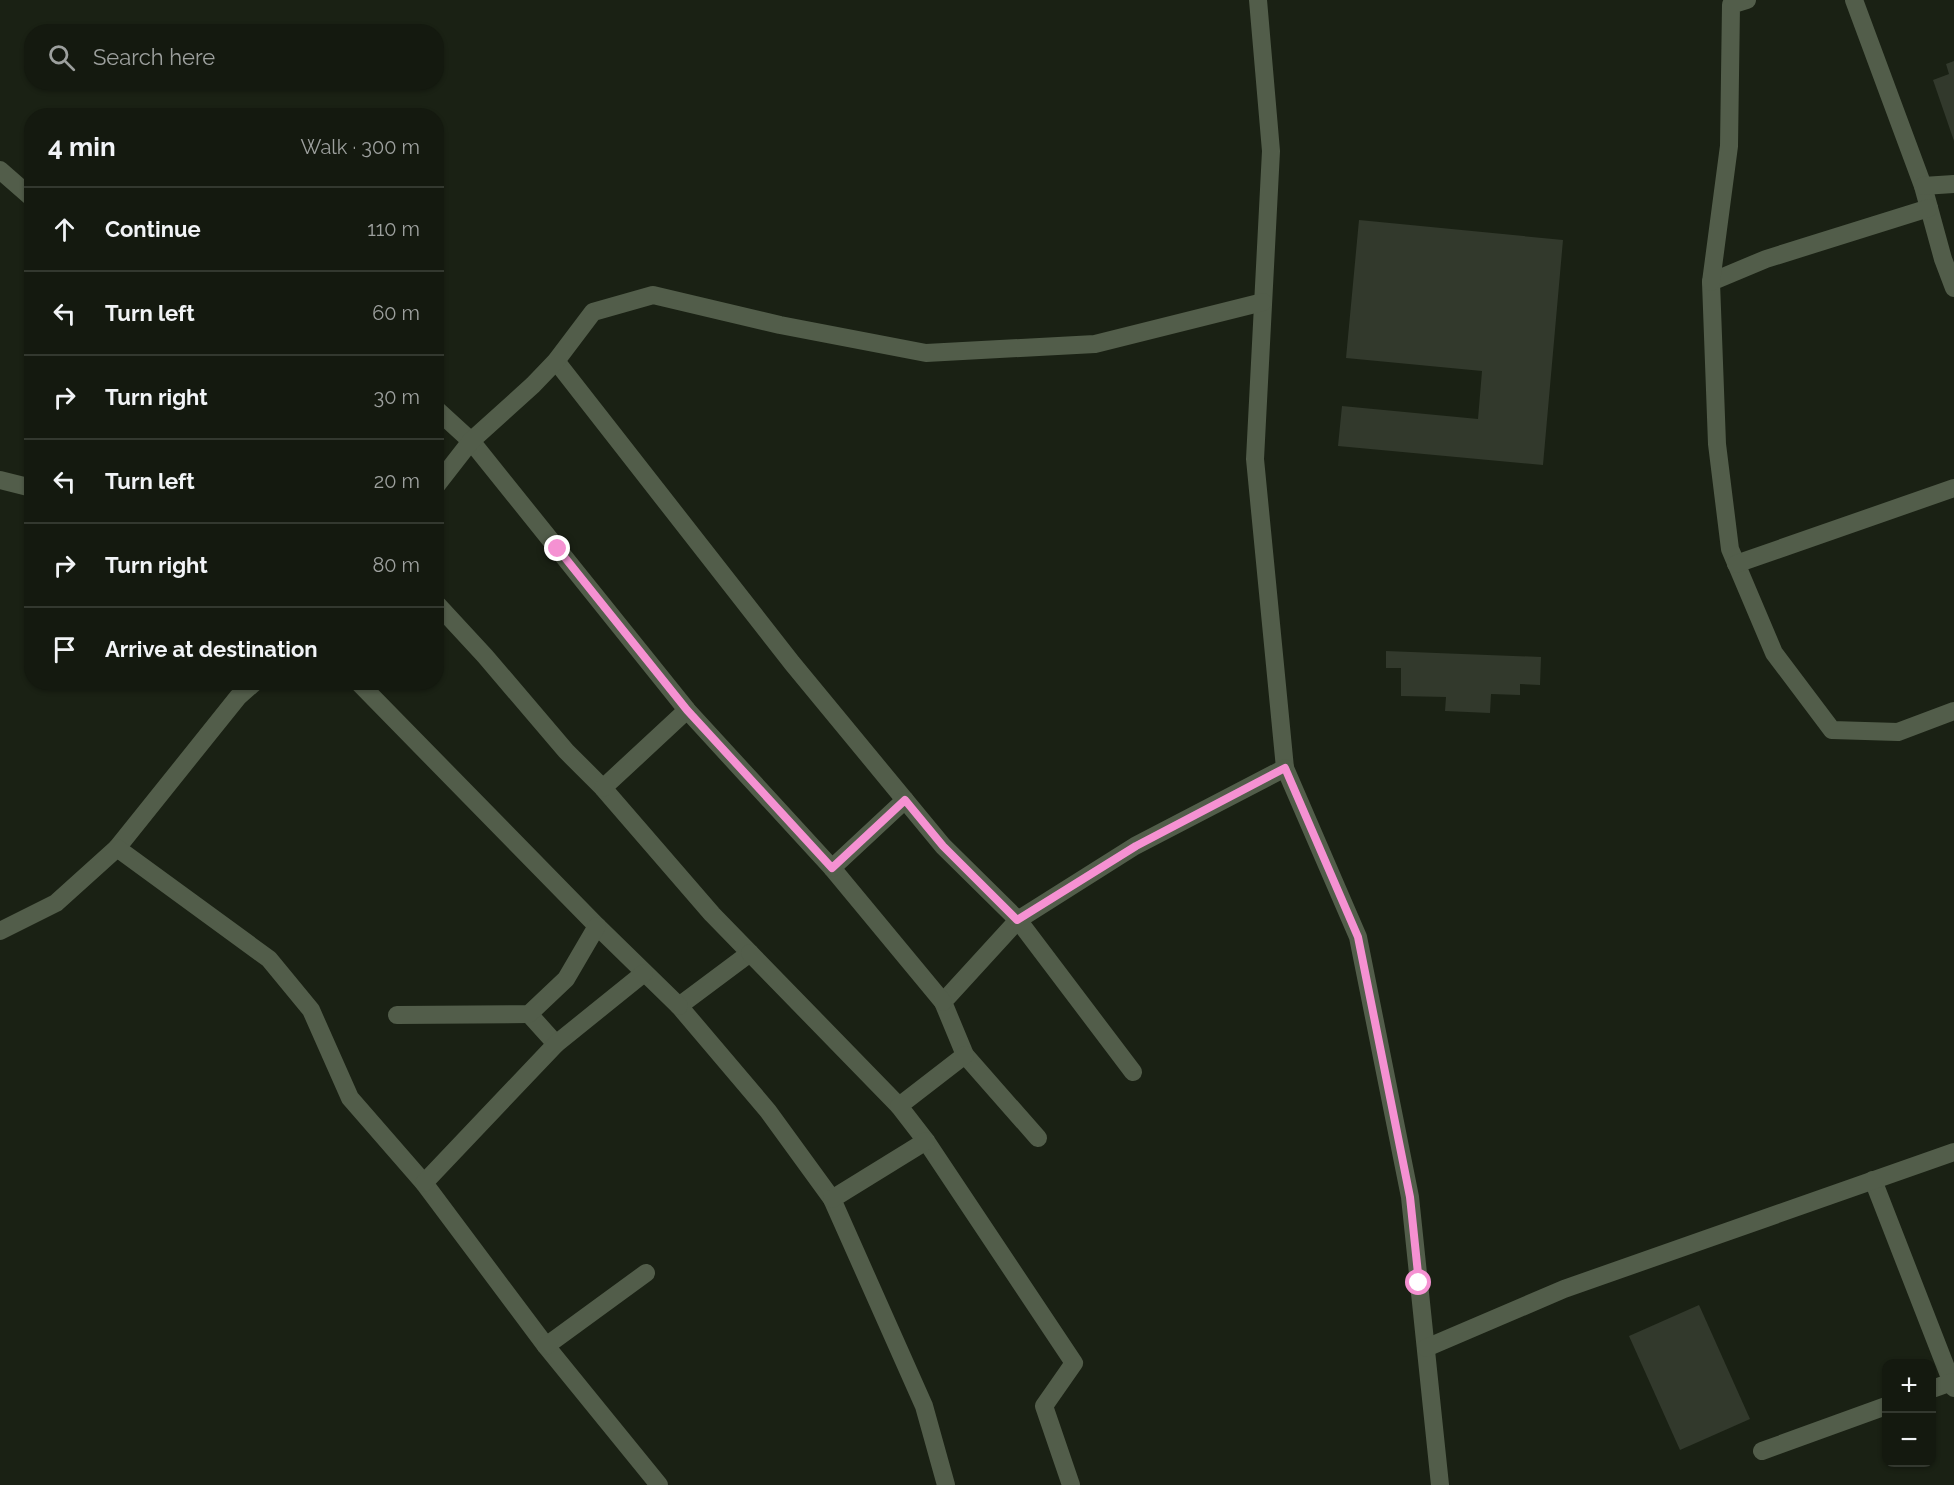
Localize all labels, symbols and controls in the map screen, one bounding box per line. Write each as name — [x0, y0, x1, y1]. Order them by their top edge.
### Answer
search box — [24, 24, 444, 90]
icon: search — [45, 41, 78, 74]
text: Search here — [93, 44, 215, 70]
text: 4 min — [48, 132, 116, 162]
text: Walk · 300 m — [301, 135, 420, 159]
icon: ahead — [48, 213, 81, 246]
text: Continue — [105, 216, 201, 242]
text: 110 m — [367, 217, 420, 241]
icon: left — [48, 297, 81, 330]
text: Turn left — [105, 300, 195, 326]
text: 60 m — [372, 301, 420, 325]
icon: right — [48, 381, 81, 414]
text: Turn right — [105, 384, 208, 410]
text: 30 m — [374, 385, 420, 409]
icon: left — [48, 465, 81, 498]
text: Turn left — [105, 468, 195, 494]
text: 20 m — [374, 469, 420, 493]
route end — [544, 535, 570, 561]
icon: right — [48, 549, 81, 582]
text: Turn right — [105, 552, 208, 578]
text: 80 m — [372, 553, 420, 577]
icon: arrive — [48, 633, 81, 666]
text: Arrive at destination — [105, 636, 318, 662]
route start — [1405, 1269, 1431, 1295]
map controls — [1882, 1359, 1936, 1467]
button: + — [1882, 1359, 1936, 1413]
button: − — [1882, 1413, 1936, 1467]

